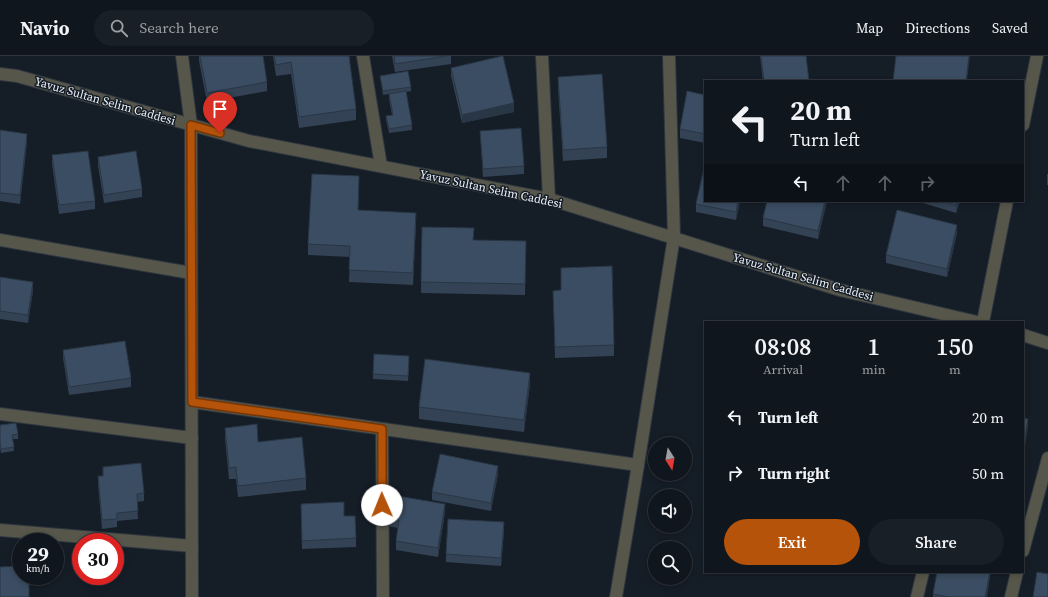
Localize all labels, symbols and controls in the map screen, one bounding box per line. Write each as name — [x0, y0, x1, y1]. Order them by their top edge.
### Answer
search box — [94, 10, 374, 46]
text: Navio — [20, 15, 70, 41]
icon: search — [108, 17, 130, 39]
text: Search here — [140, 17, 219, 38]
text: Map — [856, 18, 883, 38]
text: Directions — [905, 18, 970, 38]
text: Saved — [992, 18, 1028, 38]
street label: Yavuz Sultan Selim Caddesi — [33, 73, 178, 129]
text: 20 m — [790, 91, 852, 129]
pin — [203, 92, 237, 133]
icon: left — [724, 96, 776, 148]
icon: arrive — [209, 98, 231, 120]
text: Turn left — [790, 127, 860, 152]
street label: Yavuz Sultan Selim Caddesi — [418, 166, 564, 212]
icon: left — [790, 172, 812, 194]
icon: ahead — [832, 172, 854, 194]
icon: ahead — [874, 172, 896, 194]
icon: right — [916, 172, 938, 194]
street label: Yavuz Sultan Selim Caddesi — [731, 249, 876, 305]
text: 08:08 — [754, 330, 812, 363]
text: 1 — [868, 330, 880, 363]
text: 150 — [936, 330, 974, 363]
text: Arrival — [763, 361, 803, 378]
text: min — [862, 361, 886, 378]
text: m — [949, 361, 961, 378]
icon: left — [724, 406, 746, 428]
text: Turn left — [758, 407, 818, 428]
text: 20 m — [972, 407, 1004, 428]
north arrow — [648, 437, 692, 481]
map controls — [648, 437, 692, 585]
icon: right — [724, 462, 746, 484]
text: Turn right — [758, 463, 830, 484]
text: 50 m — [972, 463, 1004, 484]
position arrow — [361, 484, 403, 526]
button: sound — [648, 489, 692, 533]
button: Exit — [724, 519, 860, 565]
button: Share — [868, 519, 1004, 565]
speed limit sign: 30 — [72, 533, 124, 585]
text: 29 — [27, 540, 49, 568]
button: search — [648, 541, 692, 585]
text: km/h — [26, 562, 50, 575]

